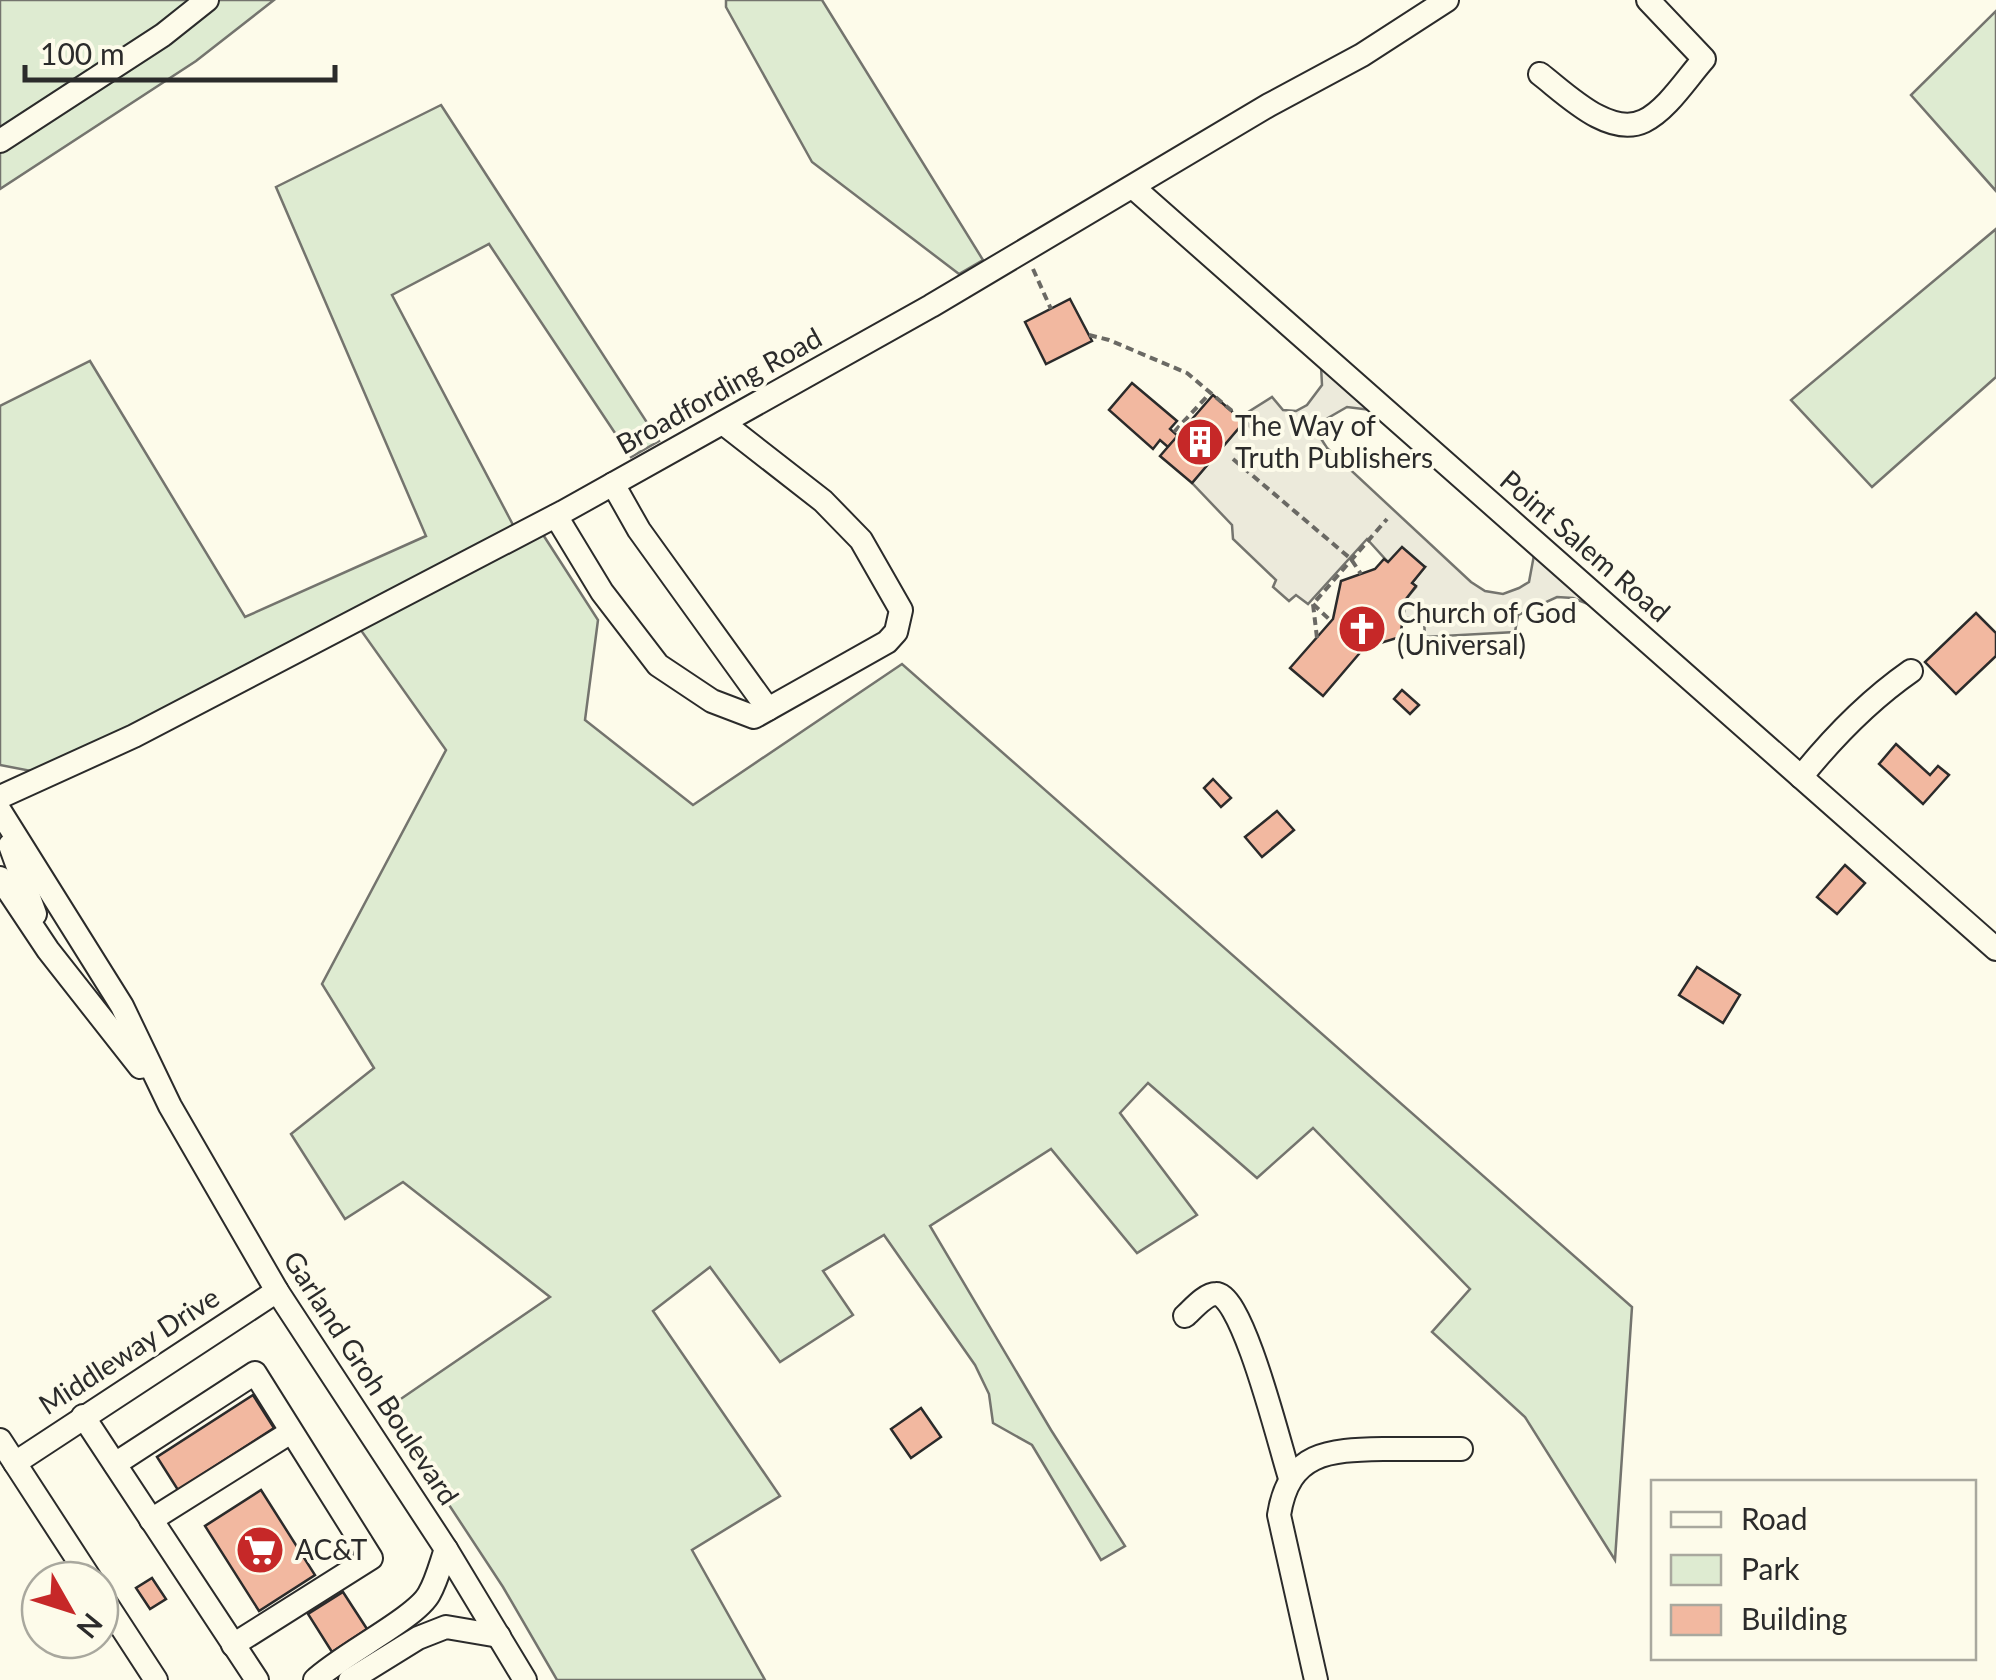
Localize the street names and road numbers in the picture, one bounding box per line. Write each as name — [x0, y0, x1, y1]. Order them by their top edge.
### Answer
street label: Broadfording Road — [610, 320, 827, 461]
street label: Point Salem Road — [1494, 462, 1678, 628]
street label: Garland Groh Boulevard — [277, 1244, 467, 1511]
street label: Middleway Drive — [32, 1279, 225, 1421]

